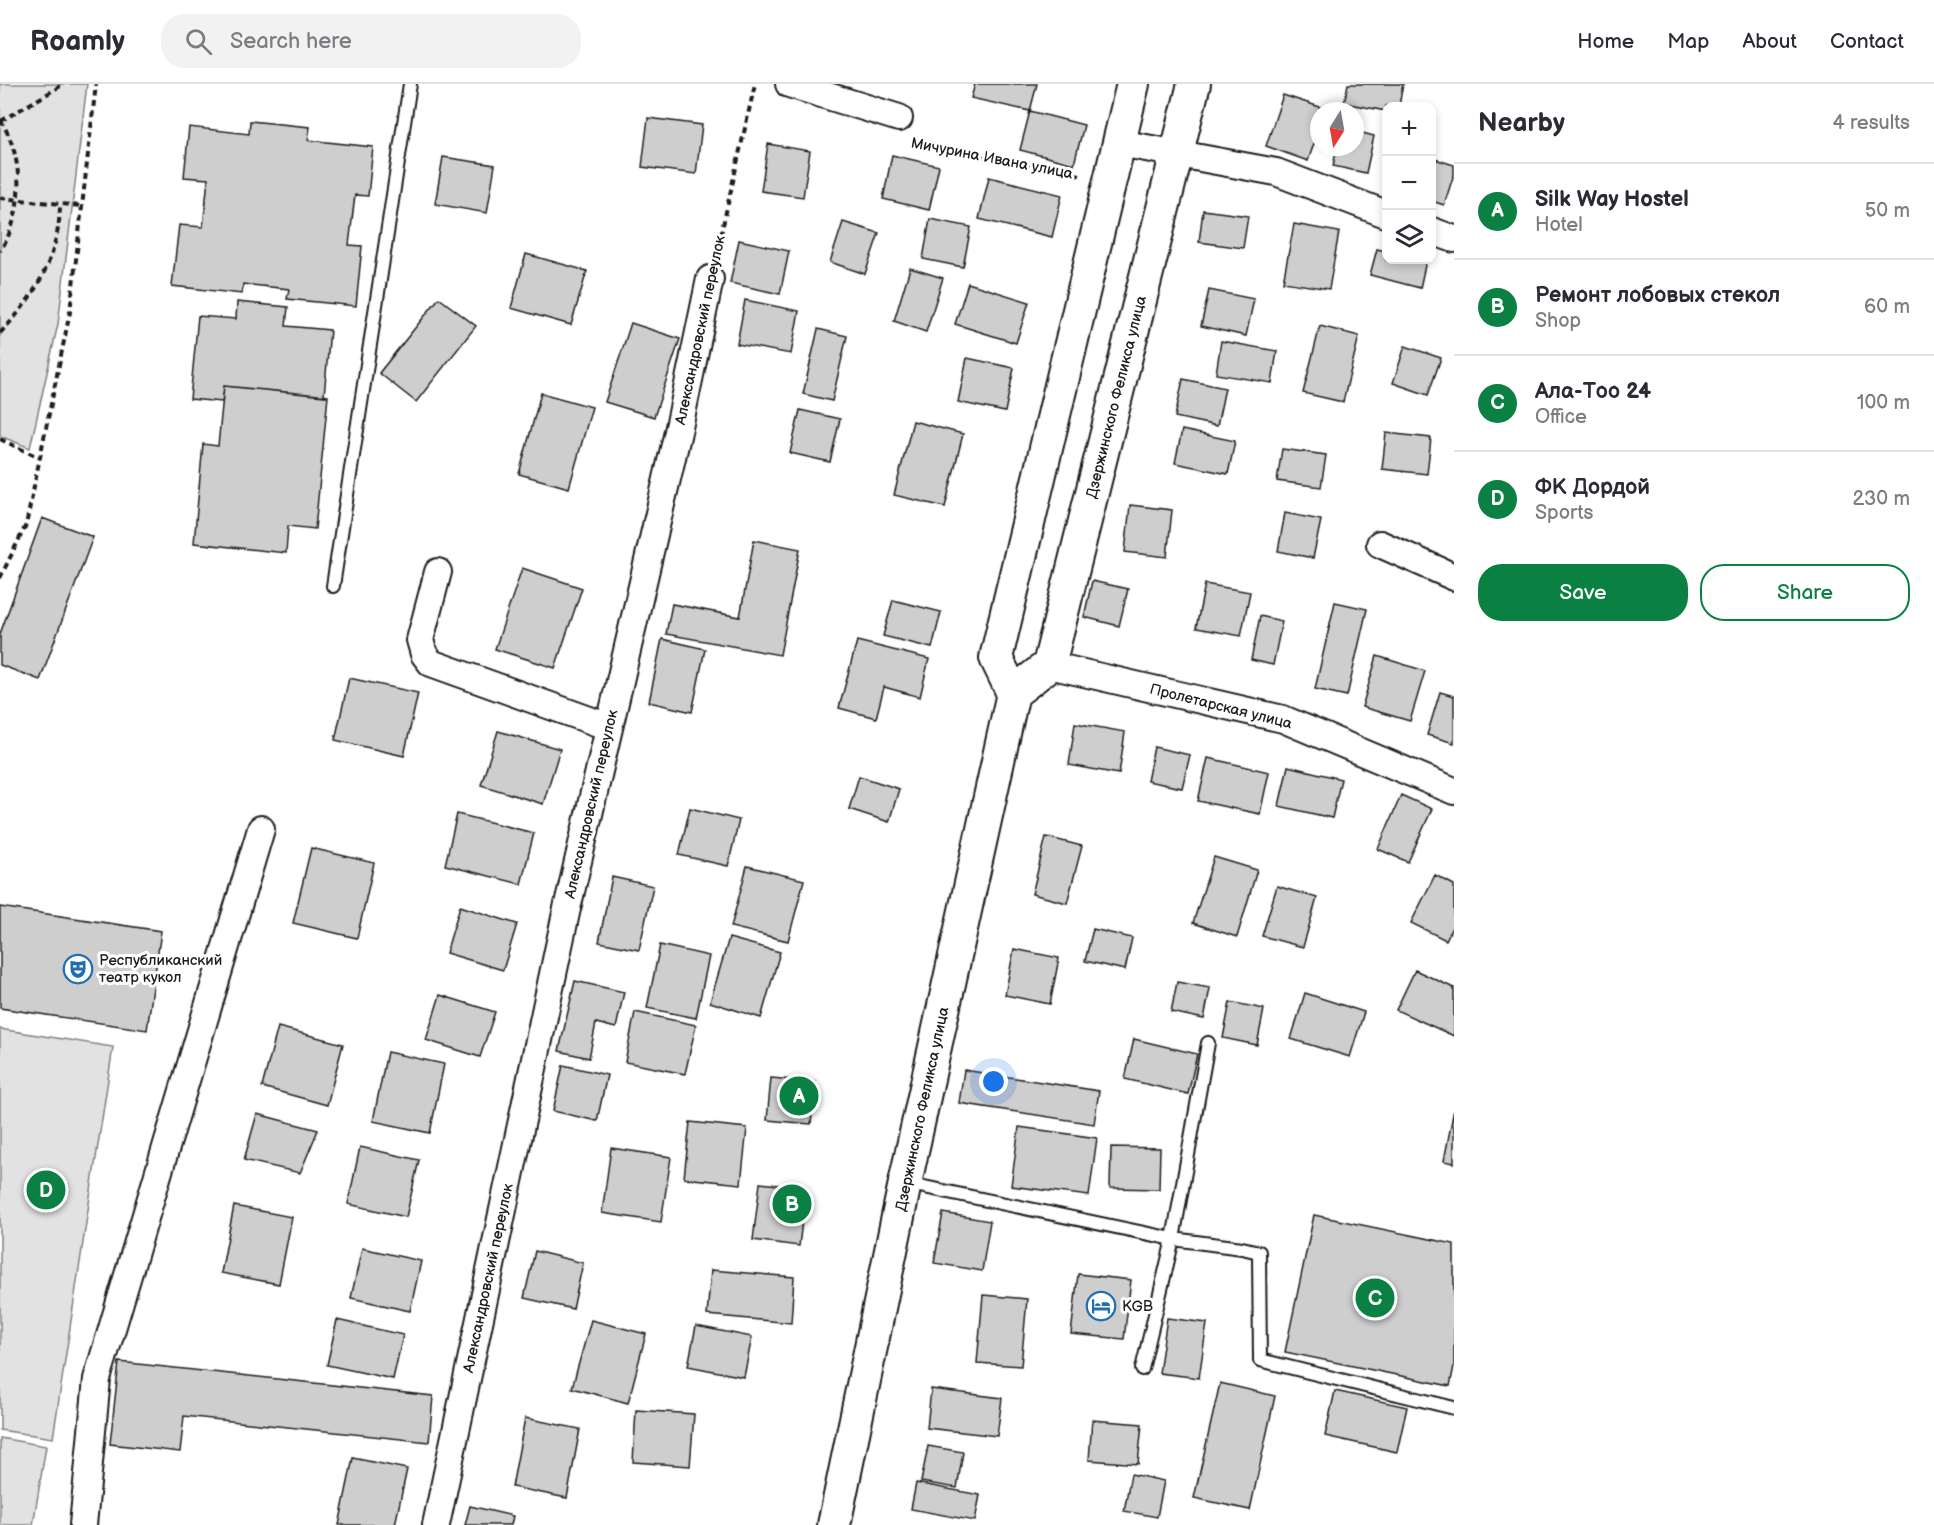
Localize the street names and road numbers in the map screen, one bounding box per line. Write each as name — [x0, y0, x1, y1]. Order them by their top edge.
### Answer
street label: Мичурина Ивана улица — [909, 133, 1075, 184]
street label: Александровский переулок — [671, 234, 730, 428]
street label: Дзержинского Феликса улица — [1082, 294, 1151, 501]
street label: Пролетарская улица — [1148, 680, 1294, 733]
street label: Александровский переулок — [560, 708, 622, 901]
street label: Дзержинского Феликса улица — [892, 1005, 953, 1213]
street label: Александровский переулок — [459, 1182, 518, 1376]

